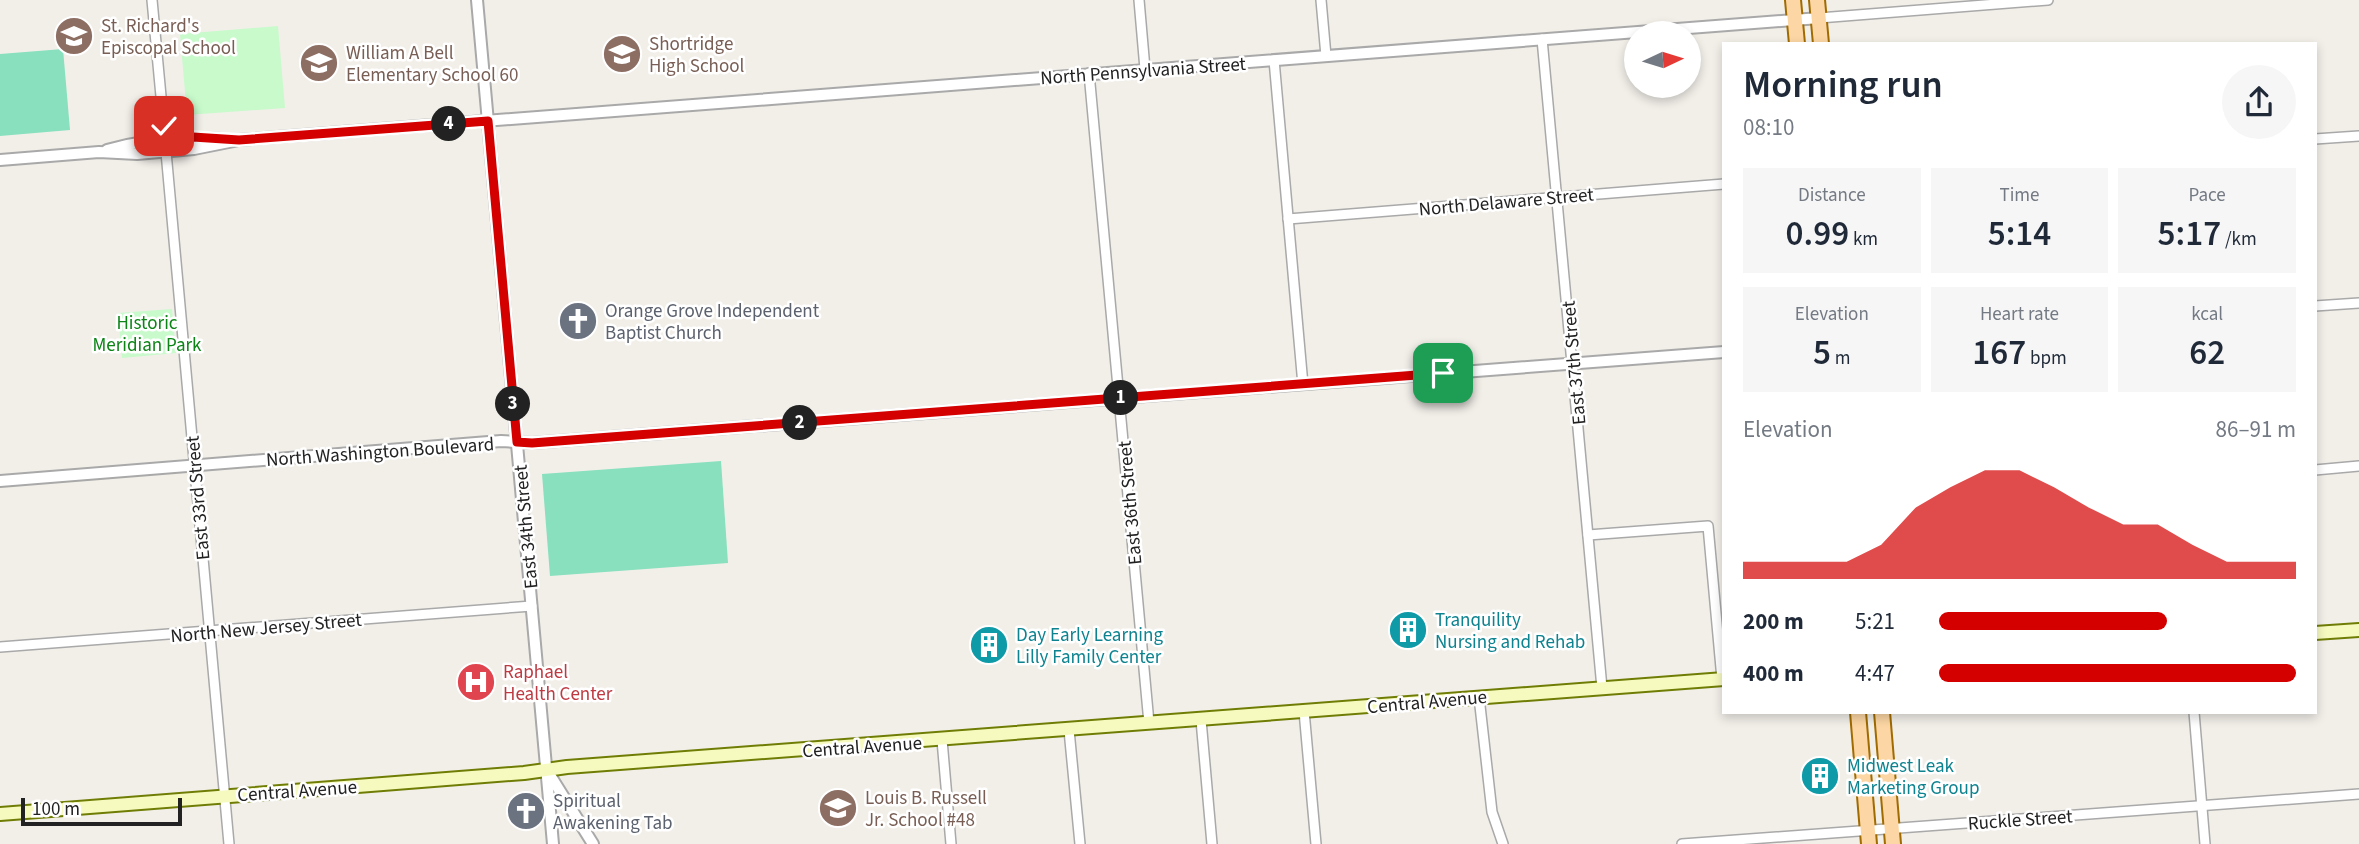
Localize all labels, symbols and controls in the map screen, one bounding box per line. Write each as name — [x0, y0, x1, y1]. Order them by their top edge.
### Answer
place label: St. Richard's Episcopal School — [101, 13, 236, 62]
school or university icon: St. Richard's Episcopal School — [53, 15, 95, 57]
north arrow — [1624, 21, 1701, 98]
map controls — [1624, 21, 1701, 98]
place label: Shortridge High School — [649, 31, 745, 80]
school or university icon: Shortridge High School — [601, 33, 643, 75]
place label: William A Bell Elementary School 60 — [346, 40, 518, 89]
school or university icon: William A Bell Elementary School 60 — [298, 42, 340, 84]
street label: North Pennsylvania Street — [1039, 51, 1247, 92]
text: Morning run — [1743, 58, 1943, 112]
button: share — [2222, 65, 2296, 139]
pin — [134, 96, 194, 156]
pin: 4 — [432, 106, 466, 142]
icon: check — [145, 107, 183, 145]
text: 4 — [443, 110, 454, 137]
text: 08:10 — [1743, 111, 1794, 144]
street label: North Delaware Street — [1418, 181, 1595, 224]
text: Distance — [1798, 182, 1866, 209]
text: Time — [1999, 182, 2040, 209]
text: Pace — [2189, 182, 2226, 209]
text: 0.99 — [1786, 209, 1849, 259]
text: 5:14 — [1988, 209, 2051, 259]
text: 5:17 — [2158, 209, 2221, 259]
text: km — [1849, 226, 1878, 253]
text: /km — [2221, 226, 2257, 253]
place label: Orange Grove Independent Baptist Church — [605, 298, 820, 347]
street label: East 37th Street — [1556, 299, 1593, 426]
church icon: Orange Grove Independent Baptist Church — [557, 300, 599, 342]
text: Elevation — [1795, 301, 1869, 328]
text: Heart rate — [1980, 301, 2059, 328]
text: kcal — [2191, 301, 2223, 328]
park label: Historic Meridian Park — [92, 310, 202, 359]
text: 5 — [1813, 328, 1831, 378]
text: 167 — [1972, 328, 2026, 378]
text: 62 — [2189, 328, 2225, 378]
pin — [1413, 343, 1473, 403]
text: m — [1831, 345, 1851, 372]
text: bpm — [2026, 345, 2067, 372]
icon: arrive — [1424, 354, 1462, 392]
pin: 1 — [1104, 380, 1138, 416]
text: 1 — [1115, 384, 1126, 411]
pin: 3 — [496, 386, 530, 422]
text: 3 — [507, 390, 518, 417]
pin: 2 — [782, 406, 818, 440]
text: 2 — [794, 409, 805, 436]
text: Elevation — [1743, 413, 1833, 446]
text: 86–91 m — [2216, 413, 2296, 446]
street label: North Washington Boulevard — [265, 431, 495, 474]
street label: East 33rd Street — [180, 434, 217, 561]
street label: East 36th Street — [1112, 439, 1149, 566]
street label: East 34th Street — [508, 463, 545, 590]
text: 200 m — [1743, 605, 1804, 638]
text: 5:21 — [1855, 605, 1895, 638]
street label: North New Jersey Street — [169, 607, 363, 650]
place label: Tranquility Nursing and Rehab — [1435, 607, 1585, 656]
building icon: Tranquility Nursing and Rehab — [1387, 609, 1429, 651]
place label: Day Early Learning Lilly Family Center — [1016, 622, 1163, 671]
building icon: Day Early Learning Lilly Family Center — [968, 624, 1010, 666]
text: 400 m — [1743, 657, 1804, 690]
text: 4:47 — [1855, 657, 1895, 690]
place label: Raphael Health Center — [503, 659, 613, 708]
hospital icon: Raphael Health Center — [455, 661, 497, 703]
street label: Central Avenue — [1366, 684, 1488, 721]
street label: Central Avenue — [801, 730, 923, 765]
place label: Midwest Leak Marketing Group — [1847, 753, 1979, 802]
building icon: Midwest Leak Marketing Group — [1799, 755, 1841, 797]
street label: Central Avenue — [236, 774, 358, 809]
place label: Louis B. Russell Jr. School #48 — [865, 785, 987, 834]
school or university icon: Louis B. Russell Jr. School #48 — [817, 787, 859, 829]
place label: Spiritual Awakening Tab — [553, 788, 673, 837]
church icon: Spiritual Awakening Tab — [505, 790, 547, 832]
scale bar — [21, 795, 182, 827]
text: 100 m — [32, 796, 80, 823]
street label: Ruckle Street — [1967, 803, 2074, 838]

